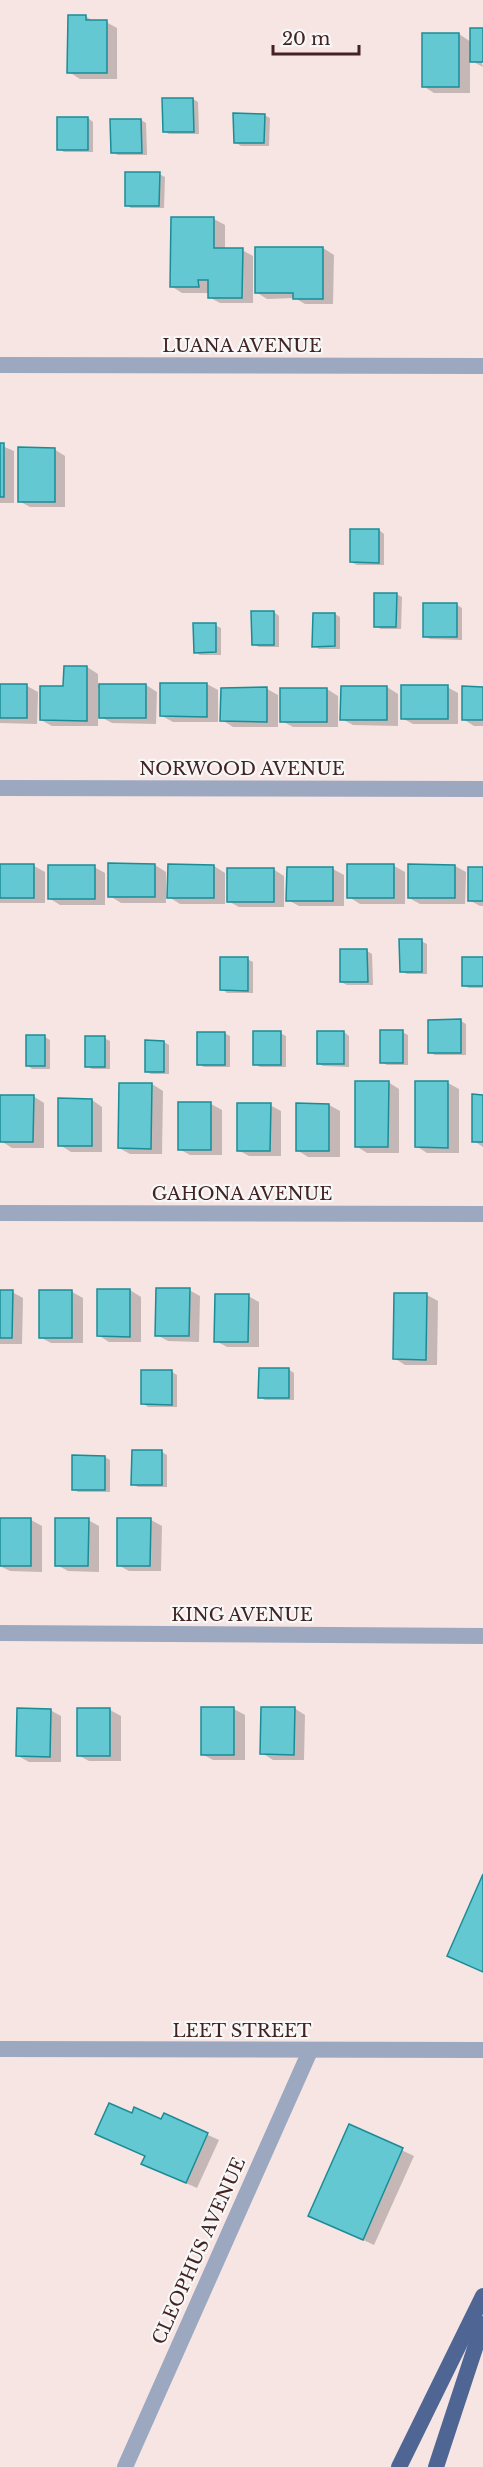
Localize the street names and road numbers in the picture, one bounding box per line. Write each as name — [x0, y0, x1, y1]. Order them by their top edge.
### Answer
street label: LUANA AVENUE — [162, 335, 322, 357]
street label: NORWOOD AVENUE — [139, 758, 345, 780]
street label: GAHONA AVENUE — [152, 1183, 332, 1205]
street label: KING AVENUE — [171, 1604, 313, 1626]
street label: LEET STREET — [172, 2020, 312, 2042]
street label: CLEOPHUS AVENUE — [148, 2154, 250, 2348]

